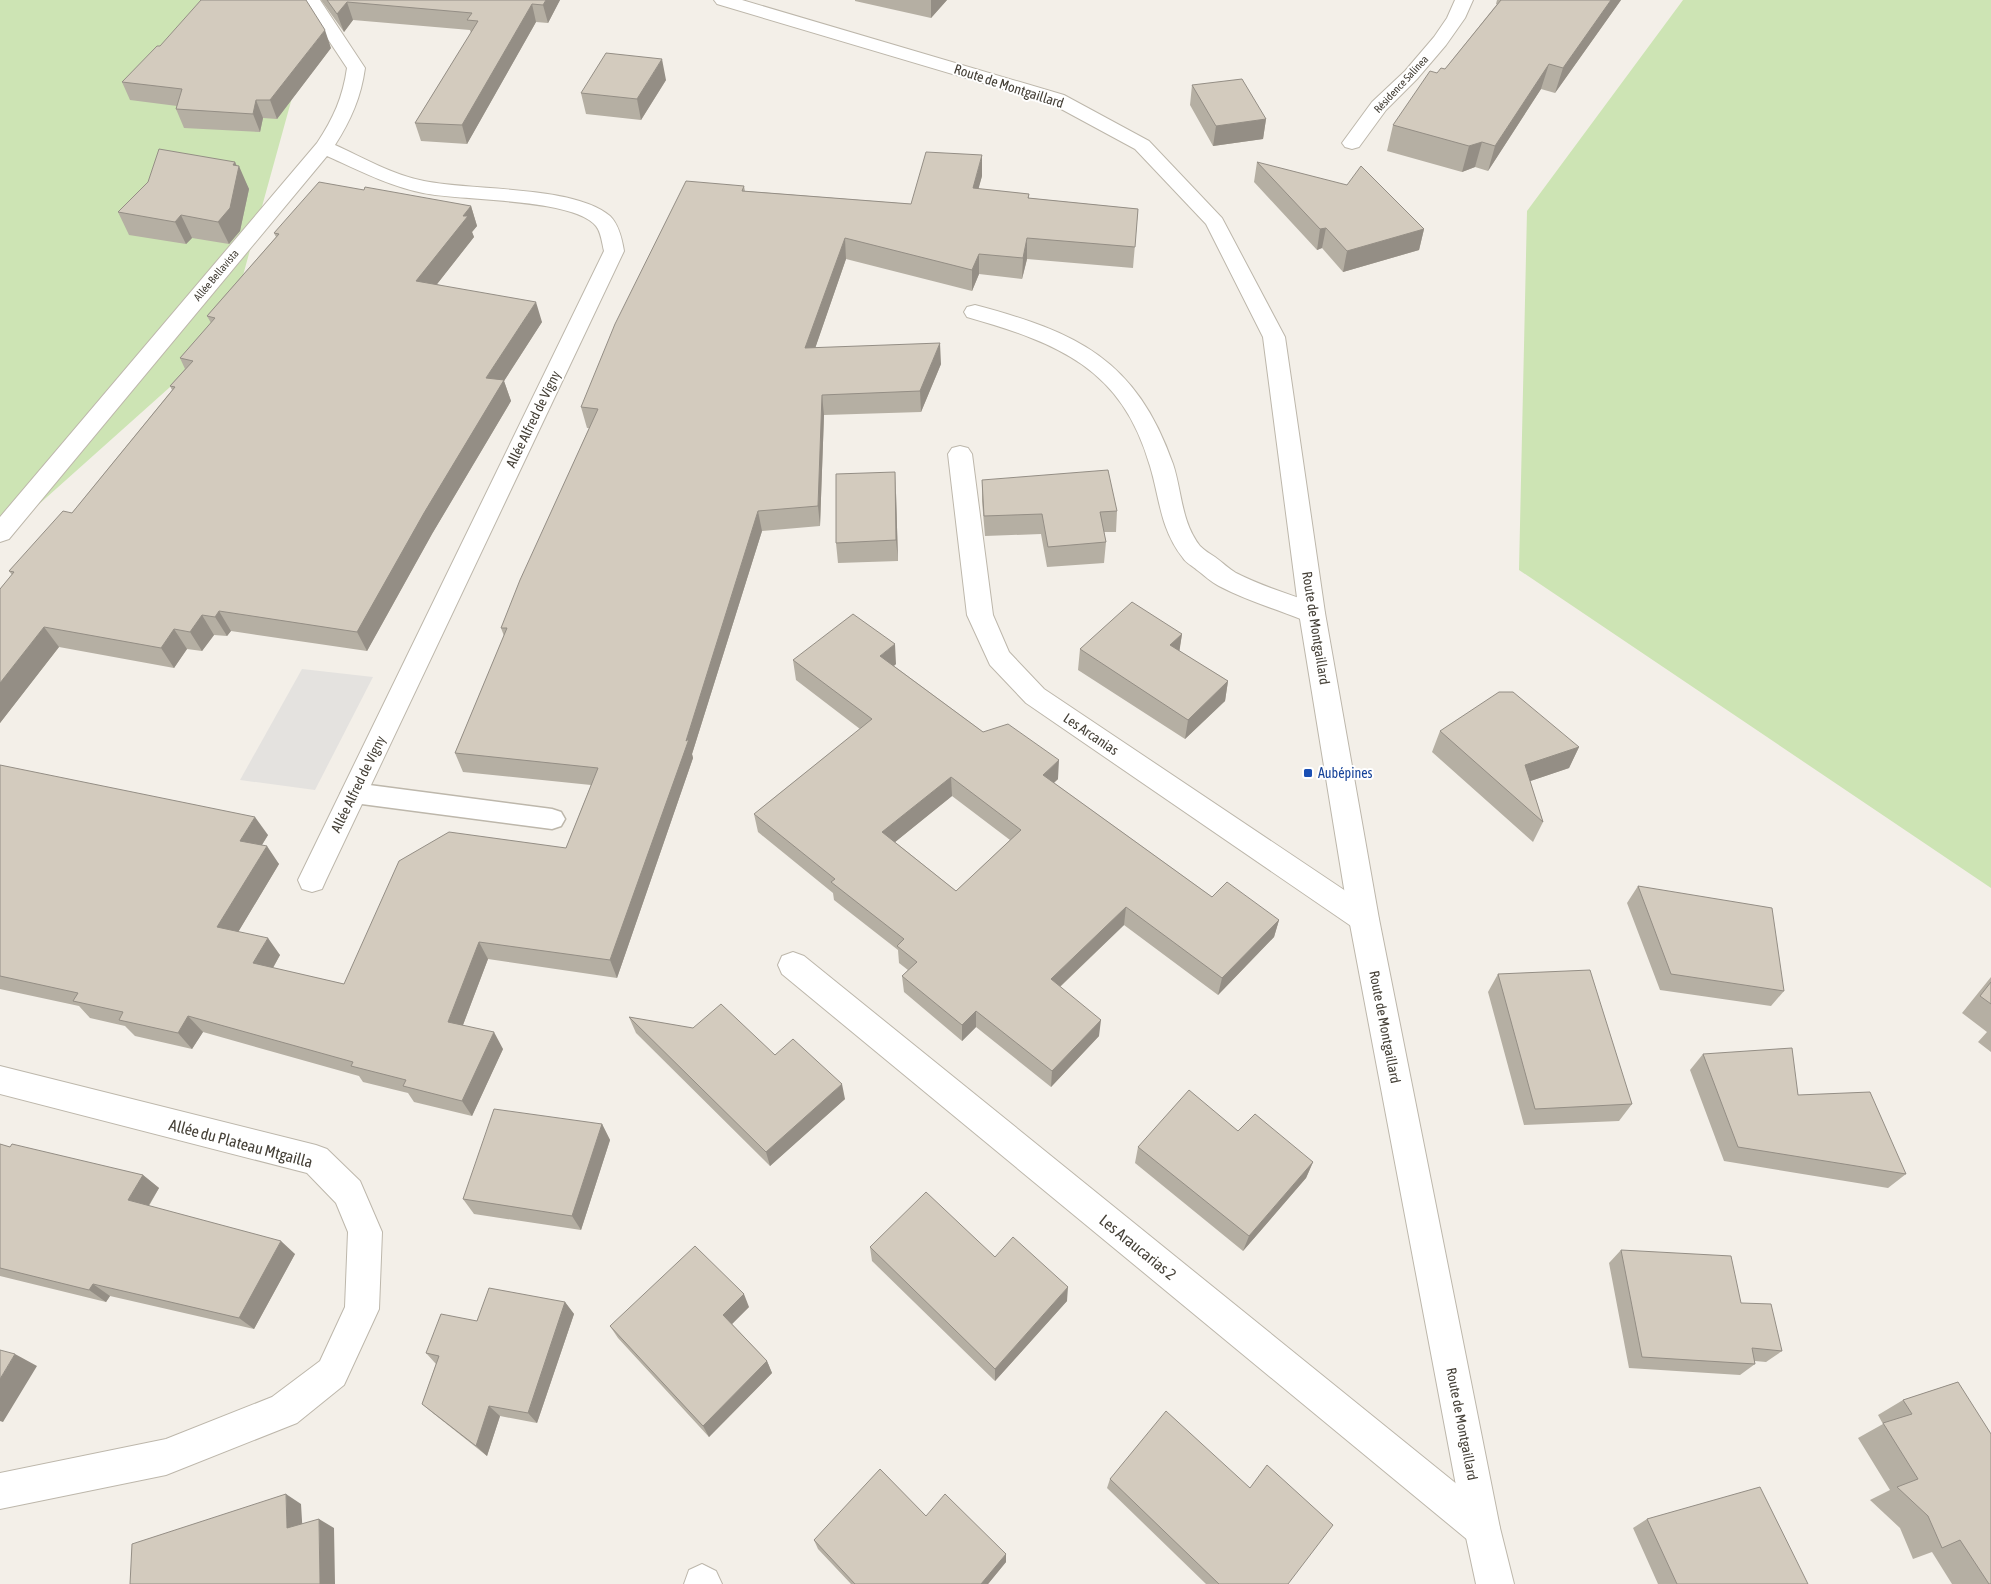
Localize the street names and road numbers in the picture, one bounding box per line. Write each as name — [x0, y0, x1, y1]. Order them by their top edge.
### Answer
street label: Résidence Salinea — [1371, 53, 1431, 115]
street label: Route de Montgaillard — [952, 61, 1066, 111]
street label: Allée Bellavista — [191, 247, 241, 303]
street label: Allée Alfred de Vigny — [503, 368, 563, 470]
street label: Route de Montgaillard — [1299, 570, 1333, 686]
street label: Les Arcanias — [1061, 710, 1122, 758]
street label: Allée Alfred de Vigny — [328, 733, 388, 835]
street label: Route de Montgaillard — [1366, 969, 1404, 1085]
street label: Allée du Plateau Mtgailla — [167, 1115, 315, 1172]
street label: Les Araucarias 2 — [1096, 1211, 1180, 1283]
street label: Route de Montgaillard — [1443, 1366, 1481, 1482]

